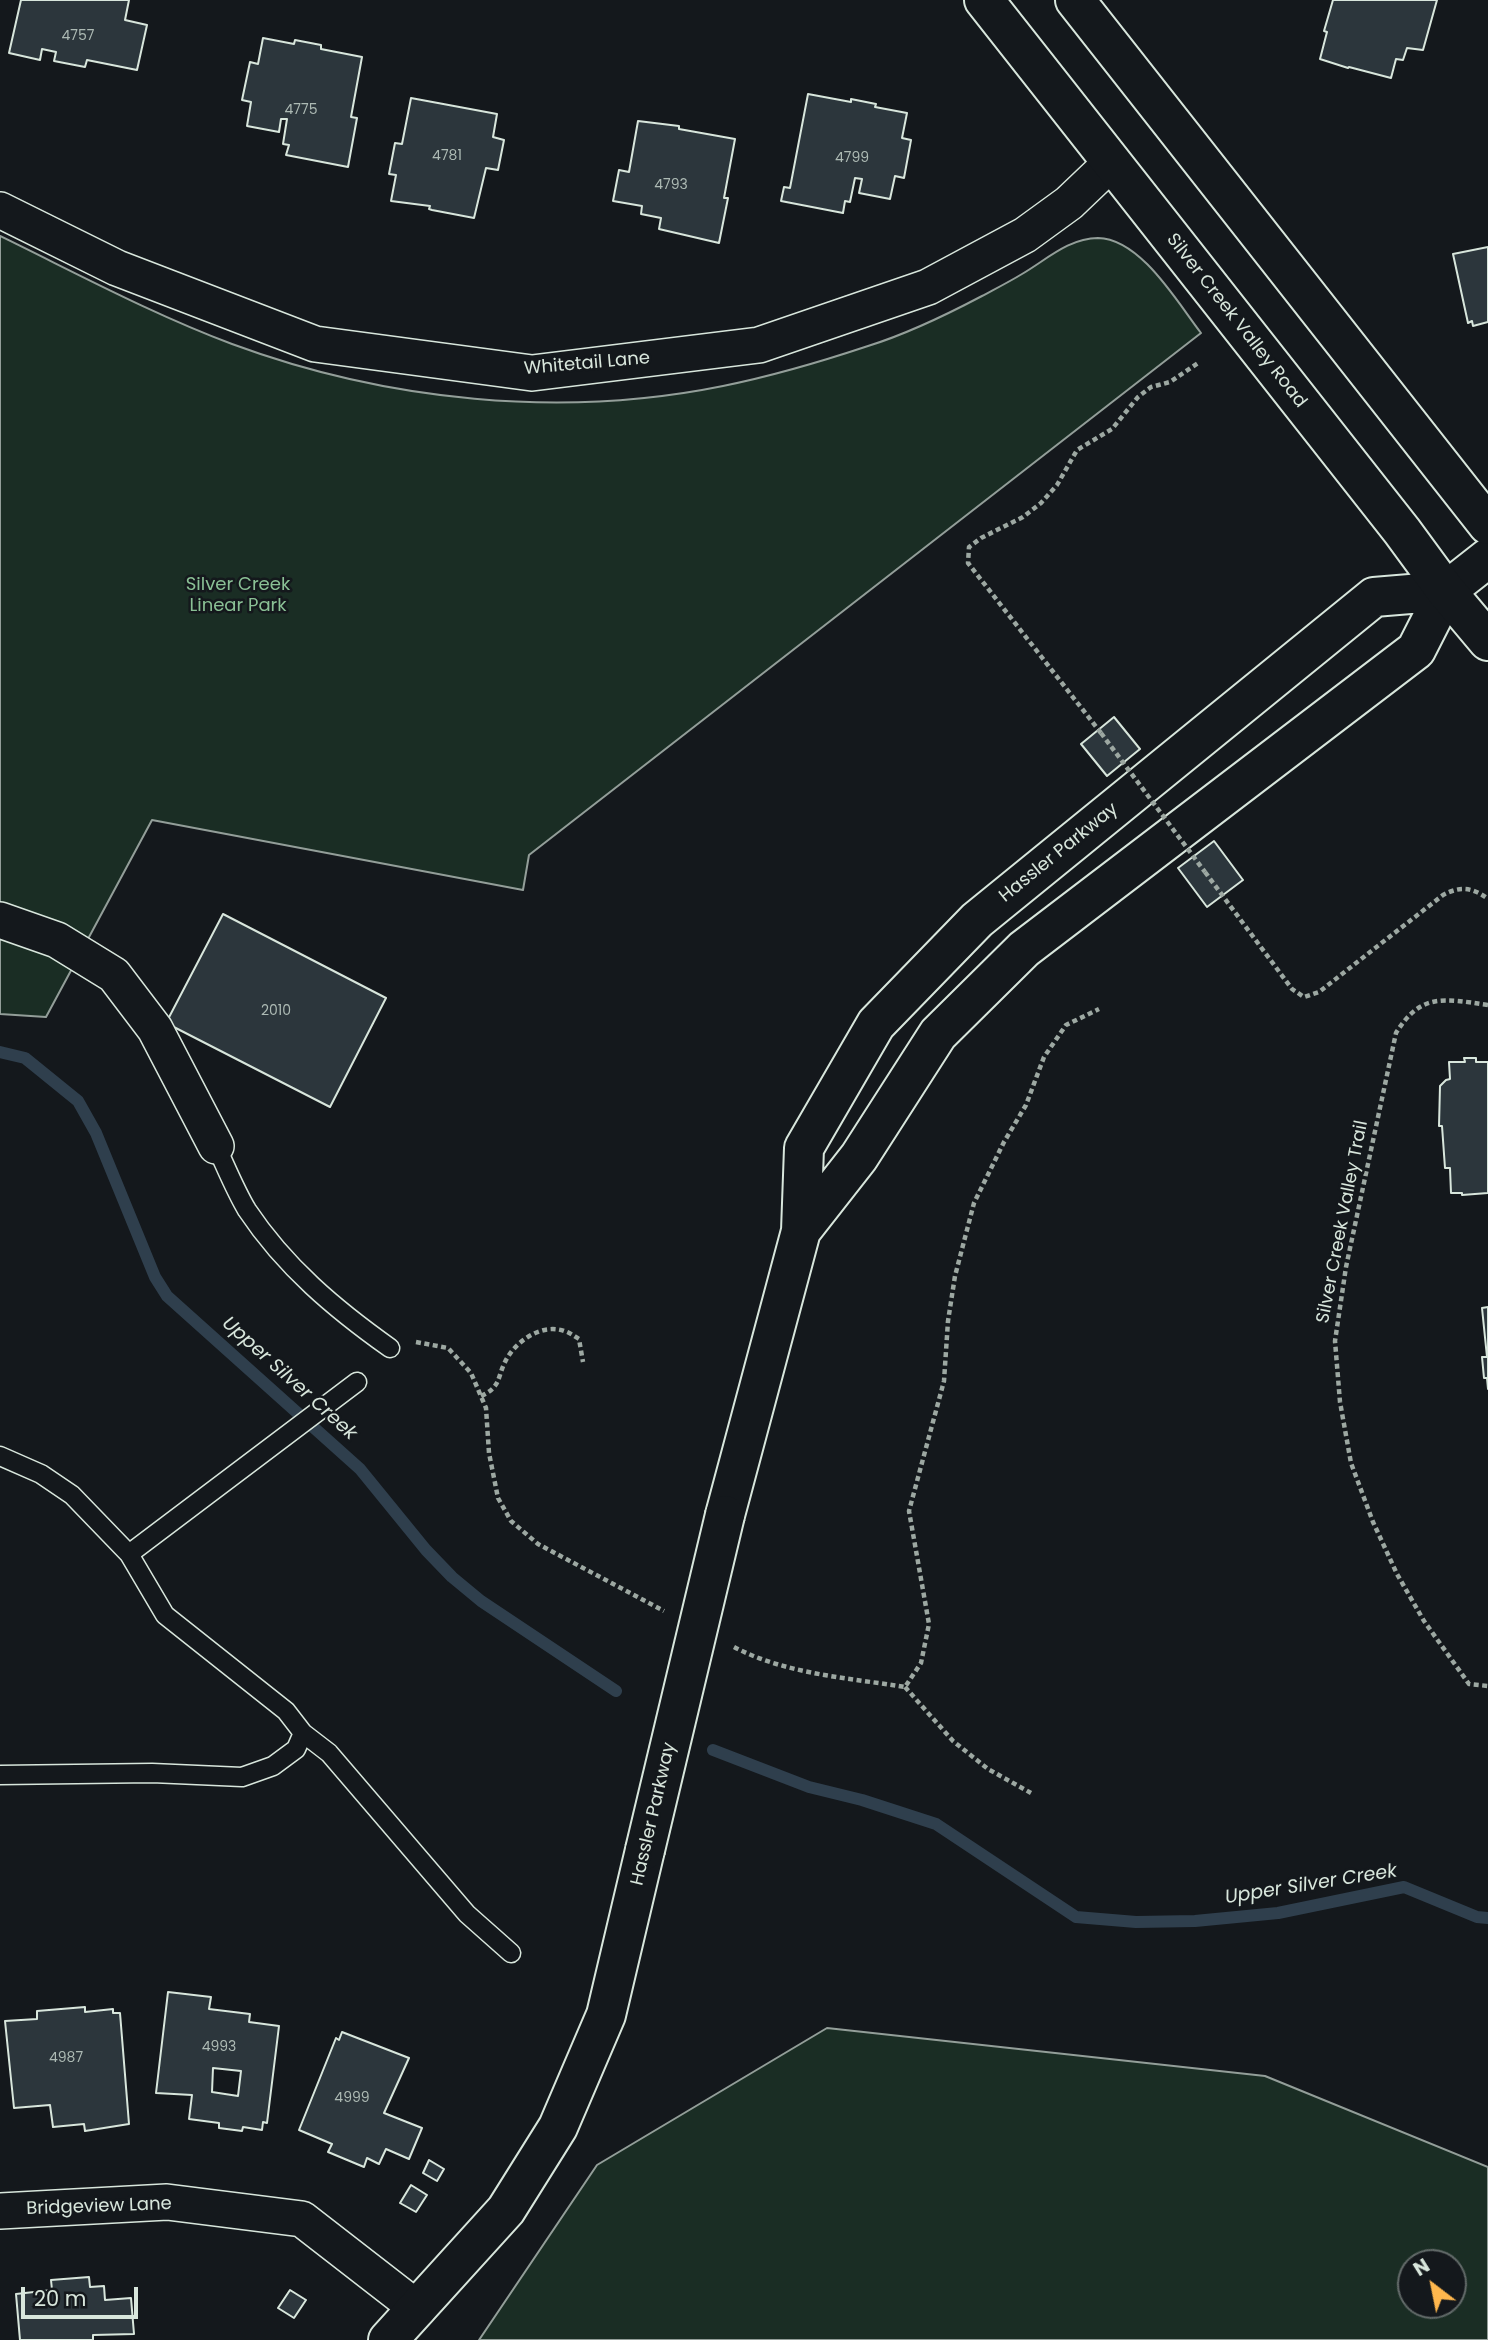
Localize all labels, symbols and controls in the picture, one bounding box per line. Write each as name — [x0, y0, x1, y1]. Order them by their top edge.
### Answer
house number: 4757 — [62, 28, 94, 44]
house number: 4775 — [285, 102, 317, 118]
house number: 4781 — [432, 148, 462, 164]
house number: 4799 — [835, 150, 869, 166]
house number: 4793 — [654, 177, 688, 193]
street label: Silver Creek Valley Road — [1161, 230, 1311, 412]
street label: Whitetail Lane — [523, 348, 651, 380]
park label: Silver Creek Linear Park — [186, 574, 290, 616]
street label: Hassler Parkway — [995, 799, 1123, 907]
house number: 2010 — [261, 1003, 291, 1019]
street label: Silver Creek Valley Trail — [1313, 1119, 1373, 1325]
water label: Upper Silver Creek — [217, 1312, 361, 1446]
street label: Hassler Parkway — [627, 1740, 681, 1888]
water label: Upper Silver Creek — [1223, 1860, 1399, 1910]
house number: 4993 — [202, 2039, 236, 2055]
house number: 4987 — [49, 2050, 83, 2066]
house number: 4999 — [334, 2090, 370, 2106]
street label: Bridgeview Lane — [26, 2194, 172, 2220]
north arrow — [1397, 2249, 1467, 2319]
text: N — [1408, 2252, 1435, 2283]
scale bar — [24, 2274, 142, 2318]
text: 20 m — [34, 2284, 87, 2313]

